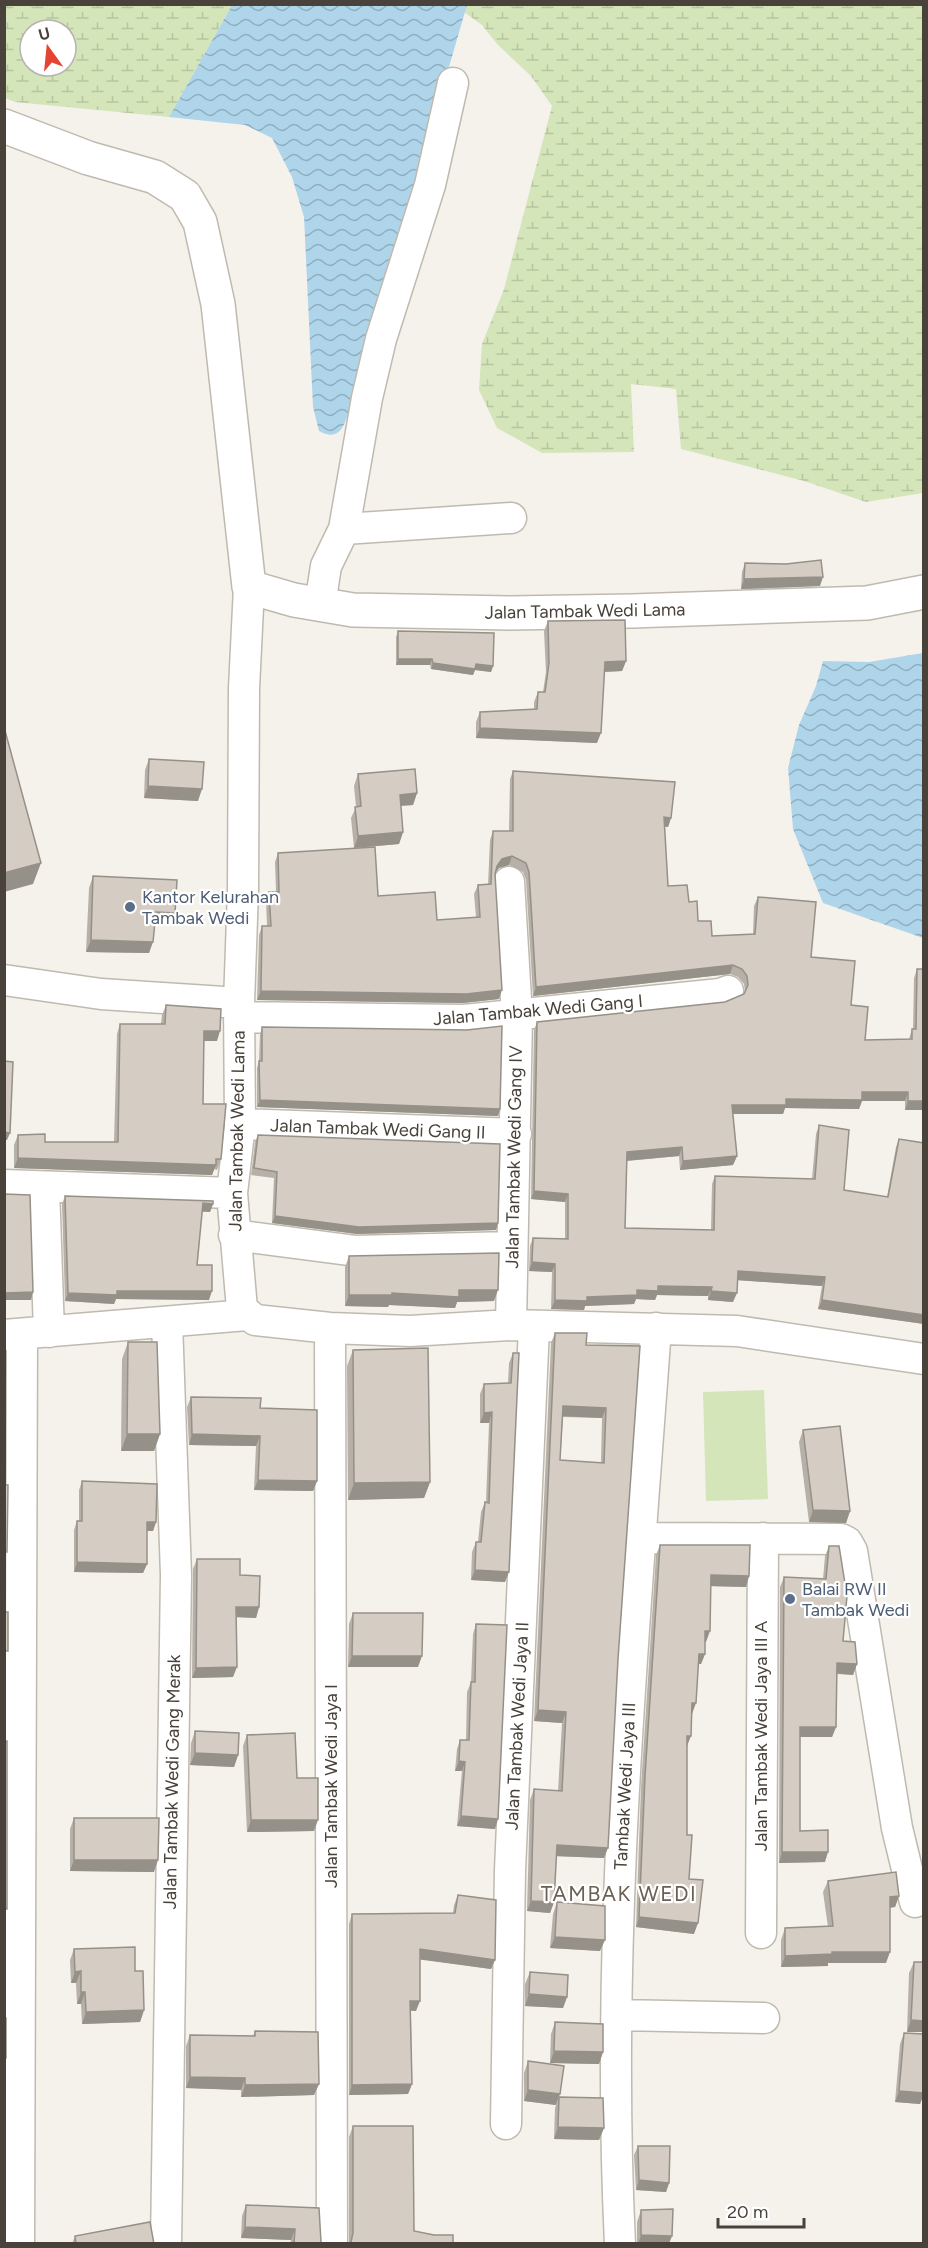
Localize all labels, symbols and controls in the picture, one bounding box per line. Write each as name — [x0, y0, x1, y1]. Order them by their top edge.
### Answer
north arrow — [18, 18, 78, 78]
text: U — [36, 23, 52, 45]
street label: Jalan Tambak Wedi Lama — [484, 598, 686, 624]
place label: Kantor Kelurahan Tambak Wedi — [142, 886, 279, 929]
marker: Kantor Kelurahan Tambak Wedi — [123, 900, 137, 914]
street label: Jalan Tambak Wedi Gang I — [432, 990, 644, 1030]
street label: Jalan Tambak Wedi Lama — [224, 1030, 250, 1232]
street label: Jalan Tambak Wedi Gang IV — [501, 1045, 527, 1269]
street label: Jalan Tambak Wedi Gang II — [270, 1114, 486, 1144]
place label: Balai RW II Tambak Wedi — [802, 1578, 909, 1621]
marker: Balai RW II Tambak Wedi — [783, 1592, 797, 1606]
street label: Jalan Tambak Wedi Jaya II — [501, 1621, 533, 1831]
street label: Jalan Tambak Wedi Jaya III A — [750, 1621, 772, 1851]
street label: Jalan Tambak Wedi Gang Merak — [159, 1654, 185, 1910]
street label: Jalan Tambak Wedi Jaya I — [320, 1684, 342, 1888]
street label: Tambak Wedi Jaya III — [610, 1702, 640, 1870]
district label: TAMBAK WEDI — [541, 1881, 697, 1906]
scale bar — [718, 2191, 804, 2229]
text: 20 m — [727, 2201, 768, 2223]

